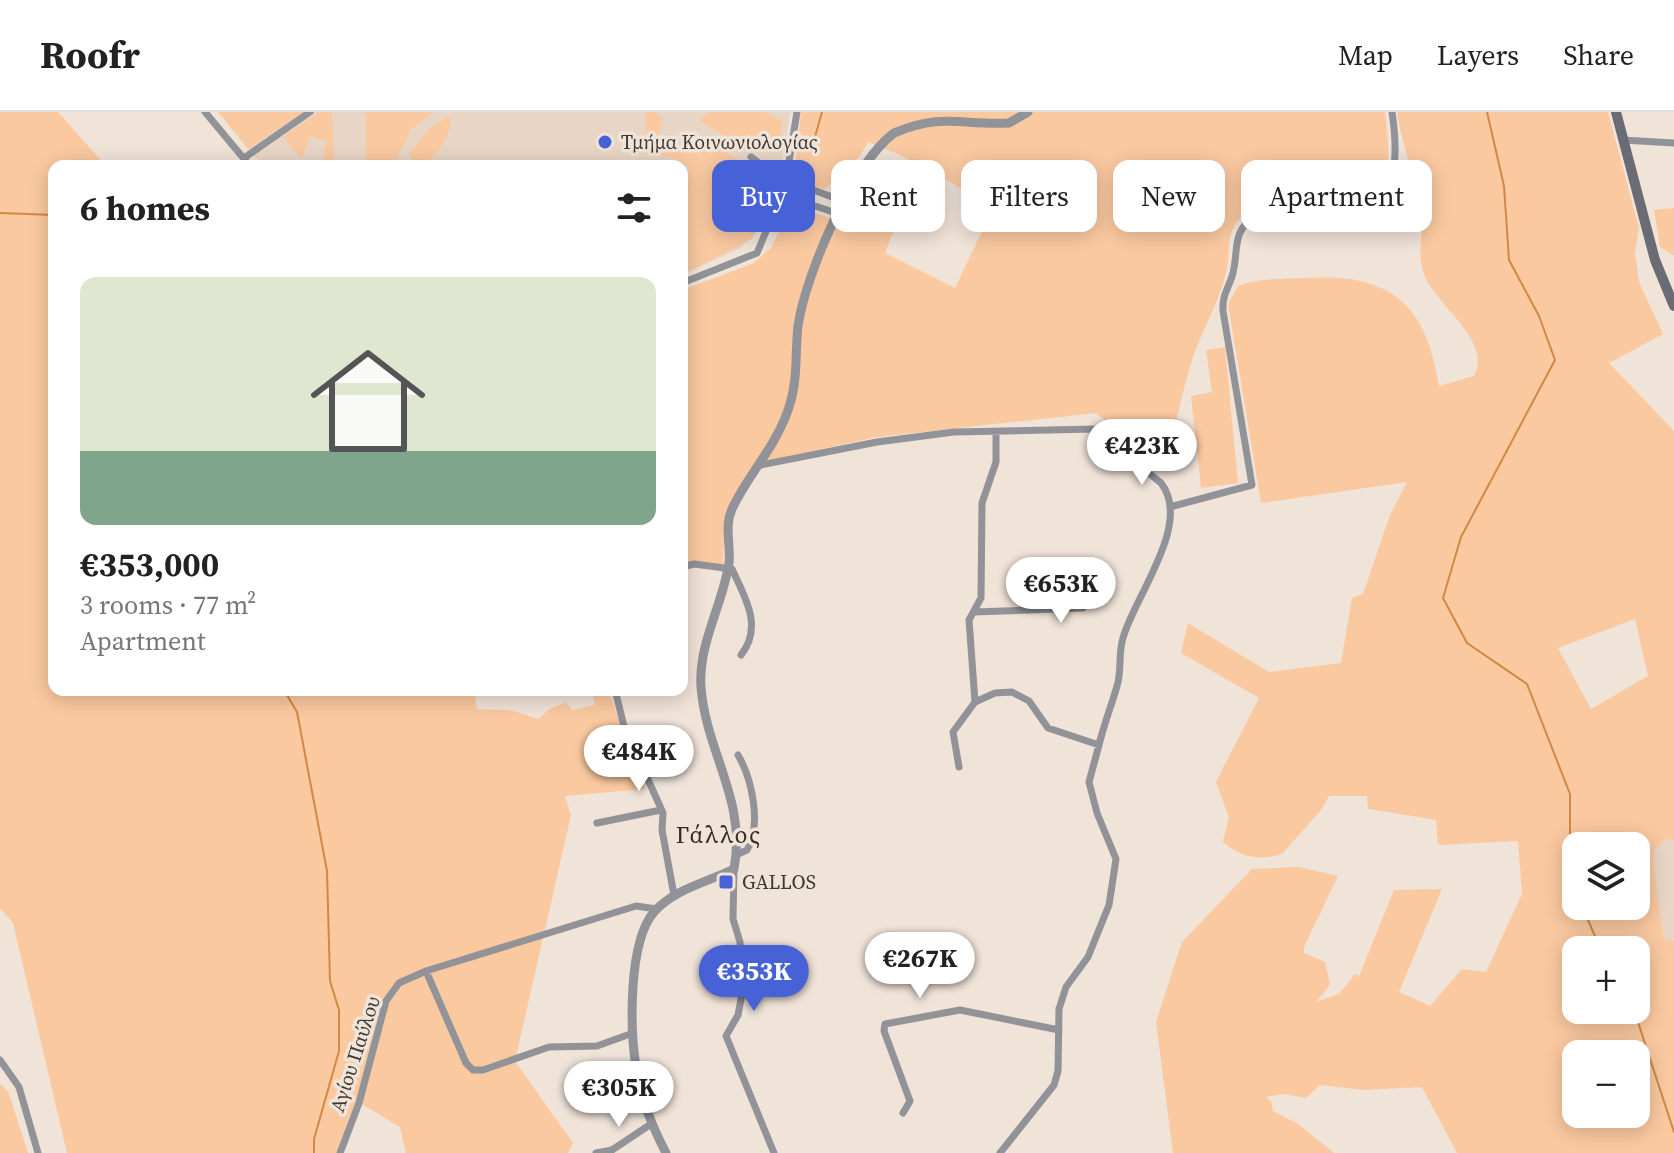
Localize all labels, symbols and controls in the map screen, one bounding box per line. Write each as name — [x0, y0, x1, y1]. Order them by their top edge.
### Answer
text: Roofr — [40, 29, 140, 81]
text: Map — [1338, 36, 1393, 74]
text: Layers — [1437, 36, 1519, 74]
text: Share — [1563, 36, 1634, 74]
place label: Τμήμα Κοινωνιολογίας — [621, 128, 818, 156]
marker: Τμήμα Κοινωνιολογίας — [596, 133, 614, 151]
chip: Buy — [712, 160, 815, 232]
chip: Rent — [831, 160, 945, 232]
chip: Filters — [961, 160, 1097, 232]
chip: New — [1113, 160, 1225, 232]
chip: Apartment — [1241, 160, 1432, 232]
text: 6 homes — [80, 185, 210, 231]
icon: filters — [612, 186, 656, 230]
icon: home — [296, 329, 440, 473]
pin: €423K — [1086, 419, 1198, 487]
text: €423K — [1105, 427, 1179, 463]
text: €353,000 — [80, 541, 219, 587]
pin: €653K — [1005, 557, 1117, 625]
text: €653K — [1024, 565, 1098, 601]
text: 3 rooms · 77 m² — [80, 587, 256, 623]
text: Apartment — [80, 623, 205, 659]
pin: €484K — [583, 725, 695, 793]
text: €484K — [602, 733, 676, 769]
district label: Γάλλος — [676, 818, 762, 851]
map controls — [1562, 832, 1650, 1128]
button: layers — [1562, 832, 1650, 920]
place label: GALLOS — [742, 868, 816, 896]
marker: GALLOS — [717, 873, 735, 891]
pin: €267K — [864, 932, 976, 1000]
button: + — [1562, 936, 1650, 1024]
text: €267K — [883, 940, 957, 976]
pin: €353K — [698, 945, 810, 1013]
text: €353K — [717, 953, 791, 989]
street label: Αγίου Παύλου — [323, 992, 387, 1116]
button: − — [1562, 1040, 1650, 1128]
pin: €305K — [563, 1061, 675, 1129]
text: €305K — [582, 1069, 656, 1105]

